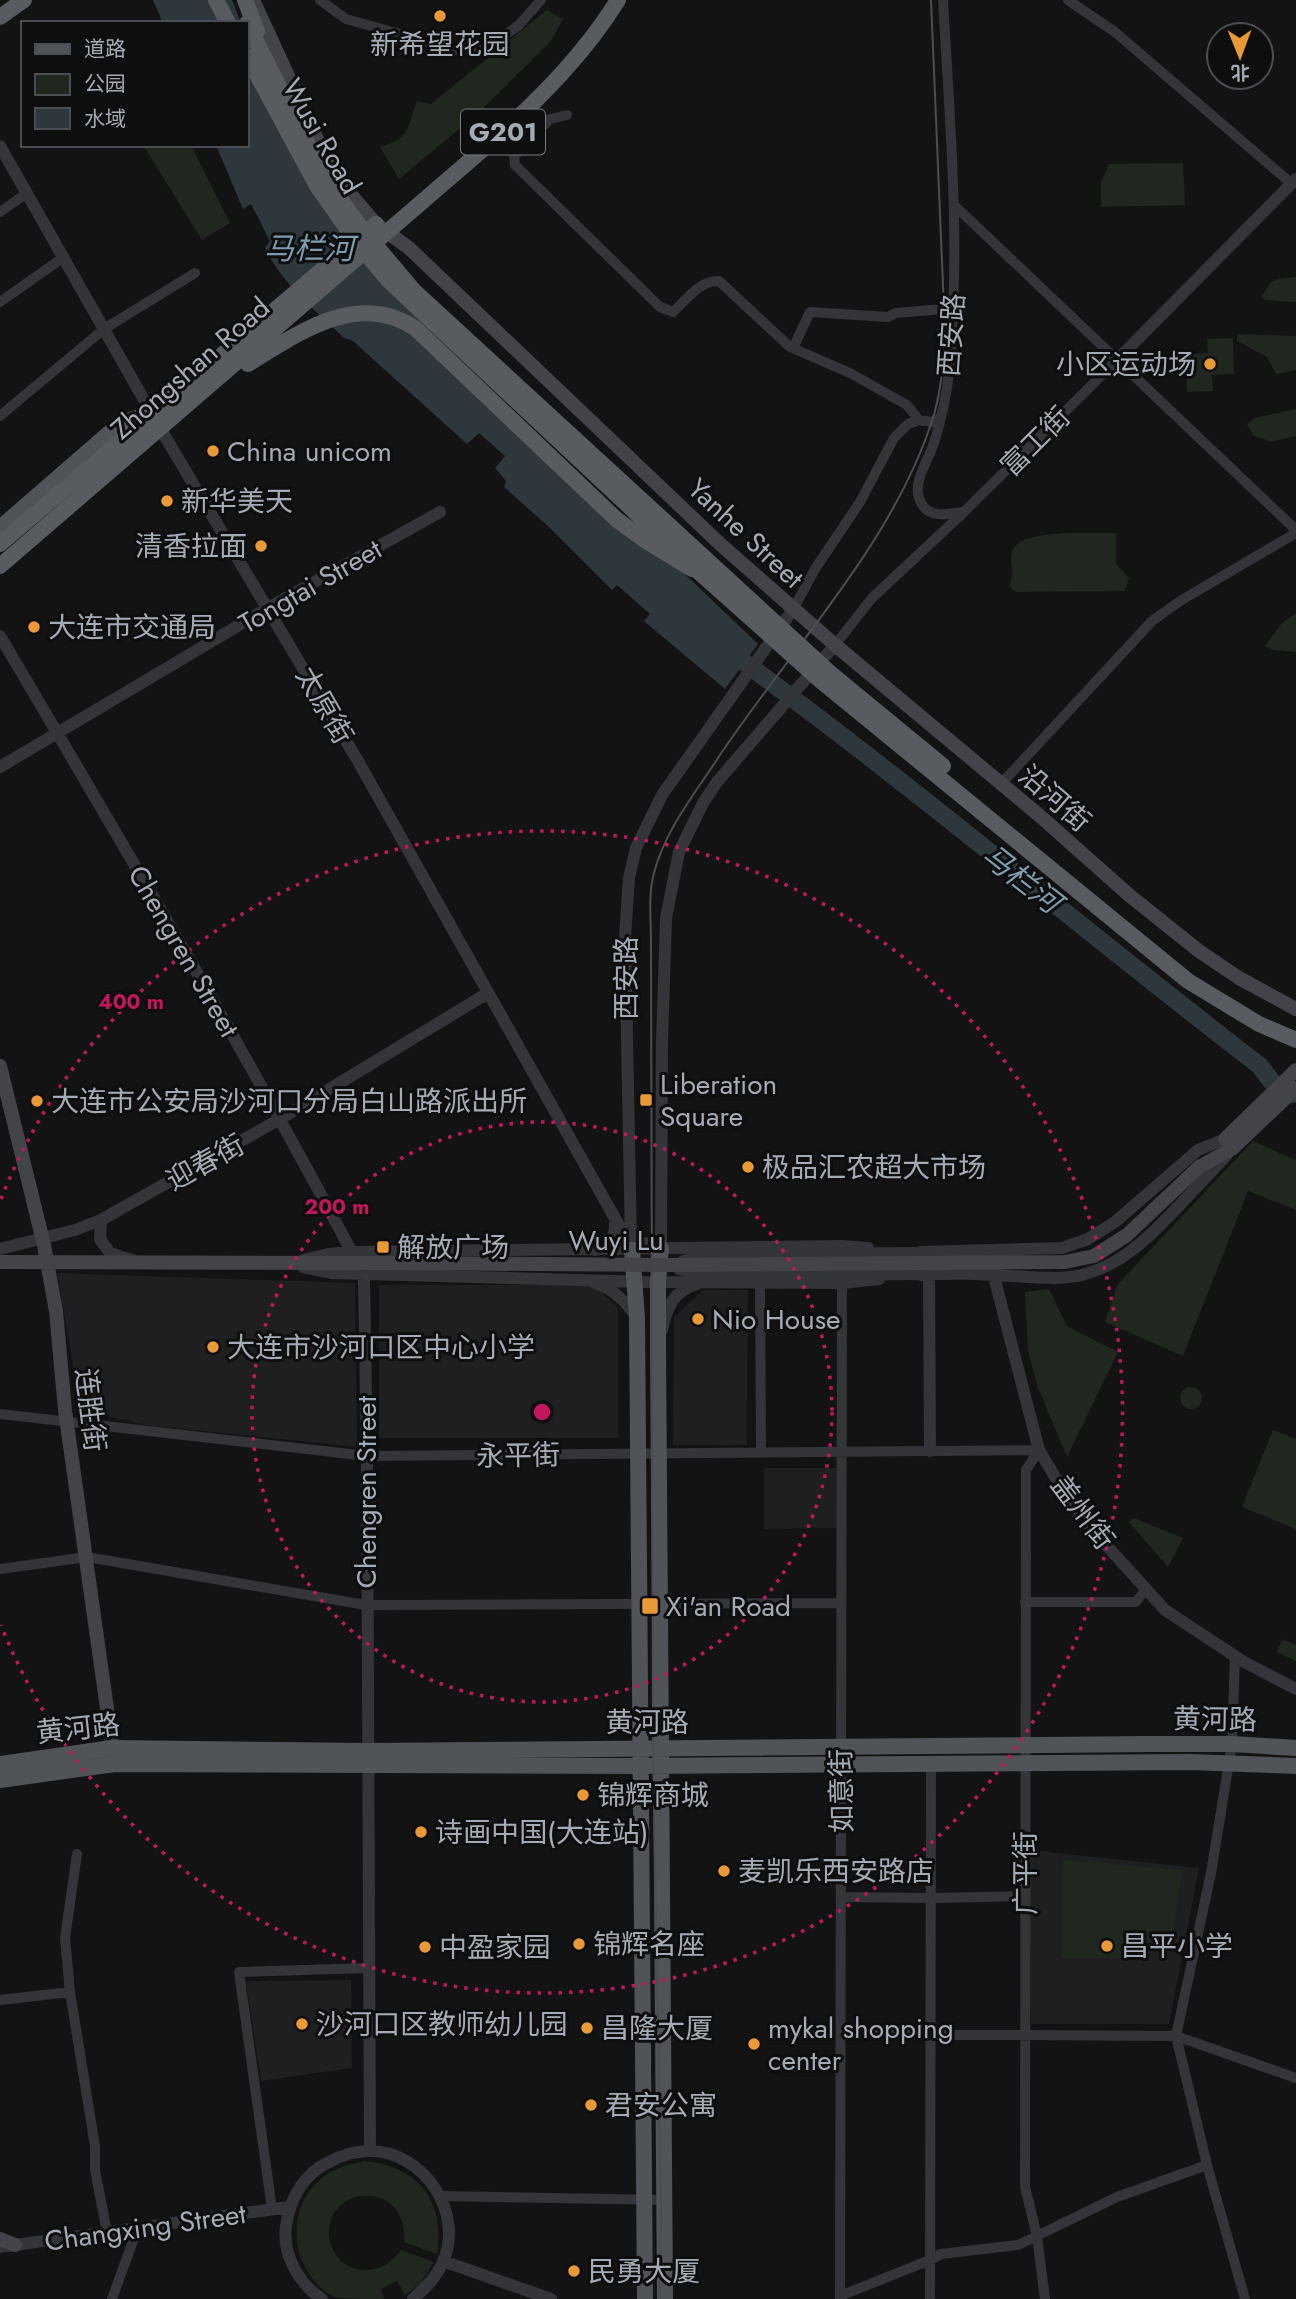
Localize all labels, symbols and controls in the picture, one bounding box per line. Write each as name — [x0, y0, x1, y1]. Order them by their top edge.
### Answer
marker: 新希望花园 — [432, 8, 448, 24]
legend — [21, 21, 248, 147]
north arrow — [1205, 21, 1275, 91]
place label: 新希望花园 — [370, 24, 510, 65]
text: 道路 — [84, 34, 126, 64]
text: 北 — [1231, 59, 1250, 86]
text: 公园 — [84, 69, 126, 99]
street label: Wusi Road — [272, 71, 371, 202]
text: 水域 — [84, 104, 126, 134]
road number: G201 — [461, 110, 545, 154]
water label: 马栏河 — [264, 227, 359, 270]
street label: Zhongshan Road — [102, 288, 279, 449]
street label: 西安路 — [928, 292, 975, 378]
place label: 小区运动场 — [1056, 344, 1196, 385]
marker: 小区运动场 — [1202, 356, 1218, 372]
street label: 富工街 — [991, 397, 1080, 486]
place label: China unicom — [227, 431, 392, 472]
marker: China unicom — [205, 443, 221, 459]
street label: Yanhe Street — [679, 469, 813, 598]
place label: 新华美天 — [181, 481, 293, 522]
marker: 新华美天 — [159, 493, 175, 509]
place label: 清香拉面 — [135, 526, 247, 567]
street label: Tongtai Street — [231, 529, 390, 644]
marker: 清香拉面 — [253, 538, 269, 554]
place label: 大连市交通局 — [48, 607, 216, 648]
marker: 大连市交通局 — [26, 619, 42, 635]
street label: 太原街 — [286, 659, 363, 752]
street label: 沿河街 — [1010, 755, 1100, 841]
water label: 马栏河 — [973, 834, 1074, 926]
street label: Chengren Street — [118, 858, 250, 1045]
street label: 西安路 — [606, 936, 647, 1020]
text: 400 m — [98, 987, 164, 1017]
place label: Liberation Square — [660, 1064, 777, 1137]
place label: 大连市公安局沙河口分局白山路派出所 — [51, 1081, 527, 1122]
marker: Liberation Square — [638, 1092, 654, 1108]
marker: 大连市公安局沙河口分局白山路派出所 — [29, 1093, 45, 1109]
street label: 迎春街 — [159, 1124, 252, 1201]
place label: 极品汇农超大市场 — [762, 1147, 986, 1188]
marker: 极品汇农超大市场 — [740, 1159, 756, 1175]
text: 200 m — [304, 1192, 370, 1222]
street label: Wuyi Lu — [568, 1220, 664, 1261]
place label: 解放广场 — [397, 1227, 509, 1268]
marker: 解放广场 — [375, 1239, 391, 1255]
place label: Nio House — [712, 1299, 840, 1340]
marker: Nio House — [690, 1311, 706, 1327]
place label: 大连市沙河口区中心小学 — [227, 1327, 535, 1368]
marker: 大连市沙河口区中心小学 — [205, 1339, 221, 1355]
street label: 连胜街 — [65, 1366, 116, 1454]
street label: Chengren Street — [346, 1395, 387, 1588]
centre of rings — [530, 1400, 554, 1424]
street label: 永平街 — [476, 1434, 560, 1477]
street label: 盖州街 — [1041, 1466, 1124, 1558]
place label: Xi'an Road — [666, 1586, 791, 1627]
marker: Xi'an Road — [640, 1596, 660, 1616]
street label: 黄河路 — [1173, 1698, 1257, 1741]
street label: 黄河路 — [605, 1702, 689, 1743]
street label: 黄河路 — [34, 1704, 122, 1753]
street label: 如意街 — [820, 1749, 863, 1833]
place label: 锦辉商城 — [597, 1775, 709, 1816]
marker: 锦辉商城 — [575, 1787, 591, 1803]
place label: 诗画中国(大连站) — [435, 1812, 648, 1853]
marker: 诗画中国(大连站) — [413, 1824, 429, 1840]
street label: 广平街 — [1005, 1831, 1046, 1915]
place label: 麦凯乐西安路店 — [738, 1851, 934, 1892]
marker: 麦凯乐西安路店 — [716, 1863, 732, 1879]
place label: 锦辉名座 — [593, 1924, 705, 1965]
place label: 昌平小学 — [1121, 1926, 1233, 1967]
place label: 中盈家园 — [439, 1927, 551, 1968]
marker: 锦辉名座 — [571, 1936, 587, 1952]
marker: 昌平小学 — [1099, 1938, 1115, 1954]
marker: 中盈家园 — [417, 1939, 433, 1955]
place label: 沙河口区教师幼儿园 — [316, 2004, 568, 2045]
place label: 昌隆大厦 — [601, 2008, 713, 2049]
place label: mykal shopping center — [768, 2008, 954, 2081]
marker: 沙河口区教师幼儿园 — [294, 2016, 310, 2032]
marker: 昌隆大厦 — [579, 2020, 595, 2036]
marker: mykal shopping center — [746, 2036, 762, 2052]
place label: 君安公寓 — [605, 2085, 717, 2126]
marker: 君安公寓 — [583, 2097, 599, 2113]
street label: Changxing Street — [42, 2193, 249, 2262]
place label: 民勇大厦 — [588, 2251, 700, 2292]
marker: 民勇大厦 — [566, 2263, 582, 2279]

